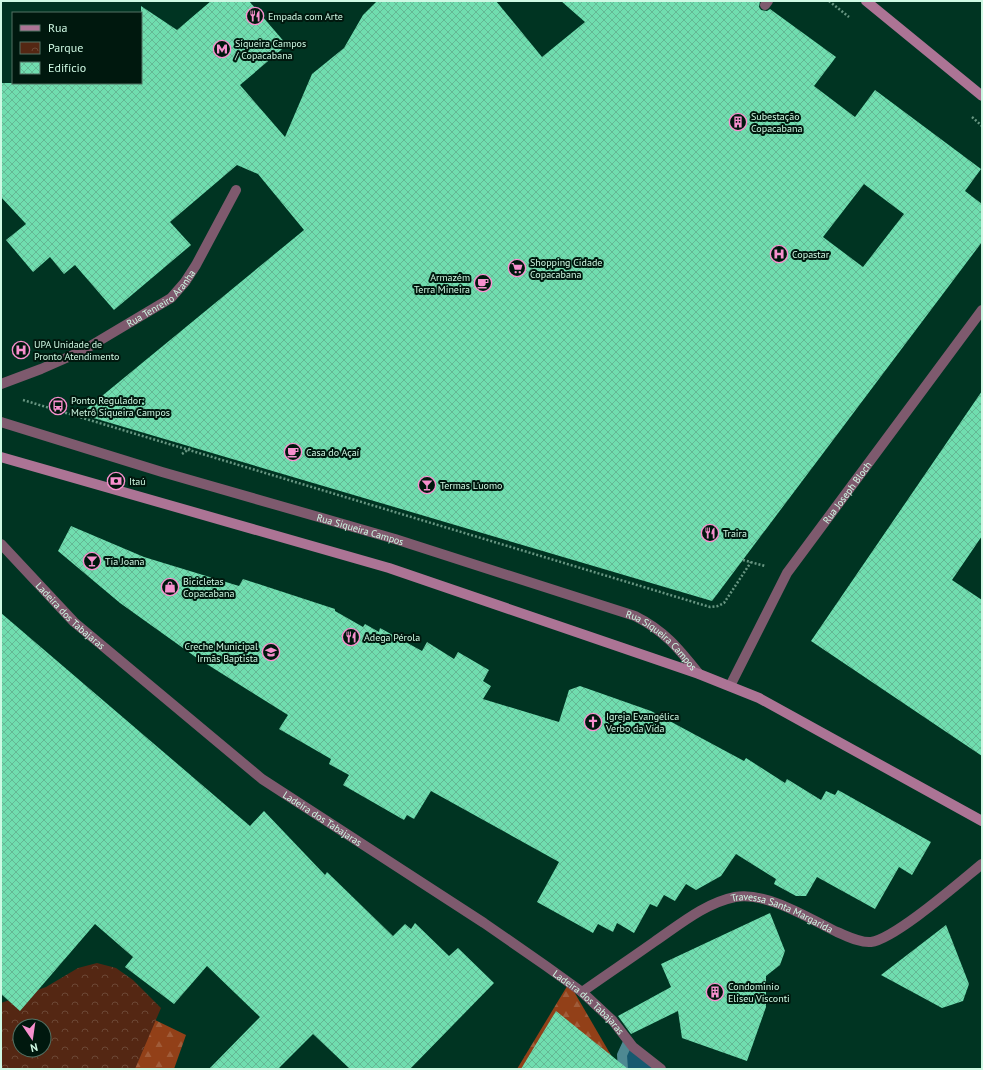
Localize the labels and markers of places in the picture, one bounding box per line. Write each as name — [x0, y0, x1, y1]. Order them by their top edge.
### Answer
restaurant icon: Empada com Arte — [245, 6, 265, 26]
place label: Empada com Arte — [268, 10, 343, 23]
place label: Siqueira Campos / Copacabana — [234, 37, 306, 62]
metro station icon: Siqueira Campos / Copacabana — [212, 39, 232, 59]
place label: Subestação Copacabana — [751, 110, 802, 135]
building icon: Subestação Copacabana — [728, 112, 748, 132]
hospital icon: Copastar — [769, 244, 789, 264]
place label: Copastar — [792, 248, 830, 261]
place label: Shopping Cidade Copacabana — [530, 256, 602, 281]
supermarket icon: Shopping Cidade Copacabana — [507, 258, 527, 278]
place label: Armazém Terra Mineira — [414, 271, 470, 296]
cafe icon: Armazém Terra Mineira — [473, 273, 493, 293]
place label: UPA Unidade de Pronto Atendimento — [34, 338, 119, 363]
hospital icon: UPA Unidade de Pronto Atendimento — [11, 340, 31, 360]
place label: Ponto Regulador: Metrô Siqueira Campos — [71, 394, 170, 419]
bus stop icon: Ponto Regulador: Metrô Siqueira Campos — [48, 396, 68, 416]
cafe icon: Casa do Açaí — [283, 442, 303, 462]
place label: Casa do Açaí — [306, 446, 360, 459]
bank icon: Itaú — [106, 471, 126, 491]
place label: Itaú — [129, 475, 146, 488]
bar icon: Termas L'uomo — [417, 475, 437, 495]
place label: Termas L'uomo — [440, 479, 502, 492]
restaurant icon: Traira — [700, 523, 720, 543]
place label: Traira — [723, 527, 747, 540]
bar icon: Tia Joana — [82, 551, 102, 571]
place label: Tia Joana — [105, 555, 145, 568]
place label: Bicicletas Copacabana — [183, 575, 234, 600]
shop icon: Bicicletas Copacabana — [160, 577, 180, 597]
restaurant icon: Adega Pérola — [341, 627, 361, 647]
place label: Adega Pérola — [364, 631, 420, 644]
place label: Creche Municipal Irmãs Baptista — [184, 640, 258, 665]
school or university icon: Creche Municipal Irmãs Baptista — [261, 642, 281, 662]
place label: Igreja Evangélica Verbo da Vida — [605, 710, 679, 735]
church icon: Igreja Evangélica Verbo da Vida — [583, 712, 603, 732]
place label: Condominio Eliseu Visconti — [728, 980, 790, 1005]
building icon: Condominio Eliseu Visconti — [705, 982, 725, 1002]

